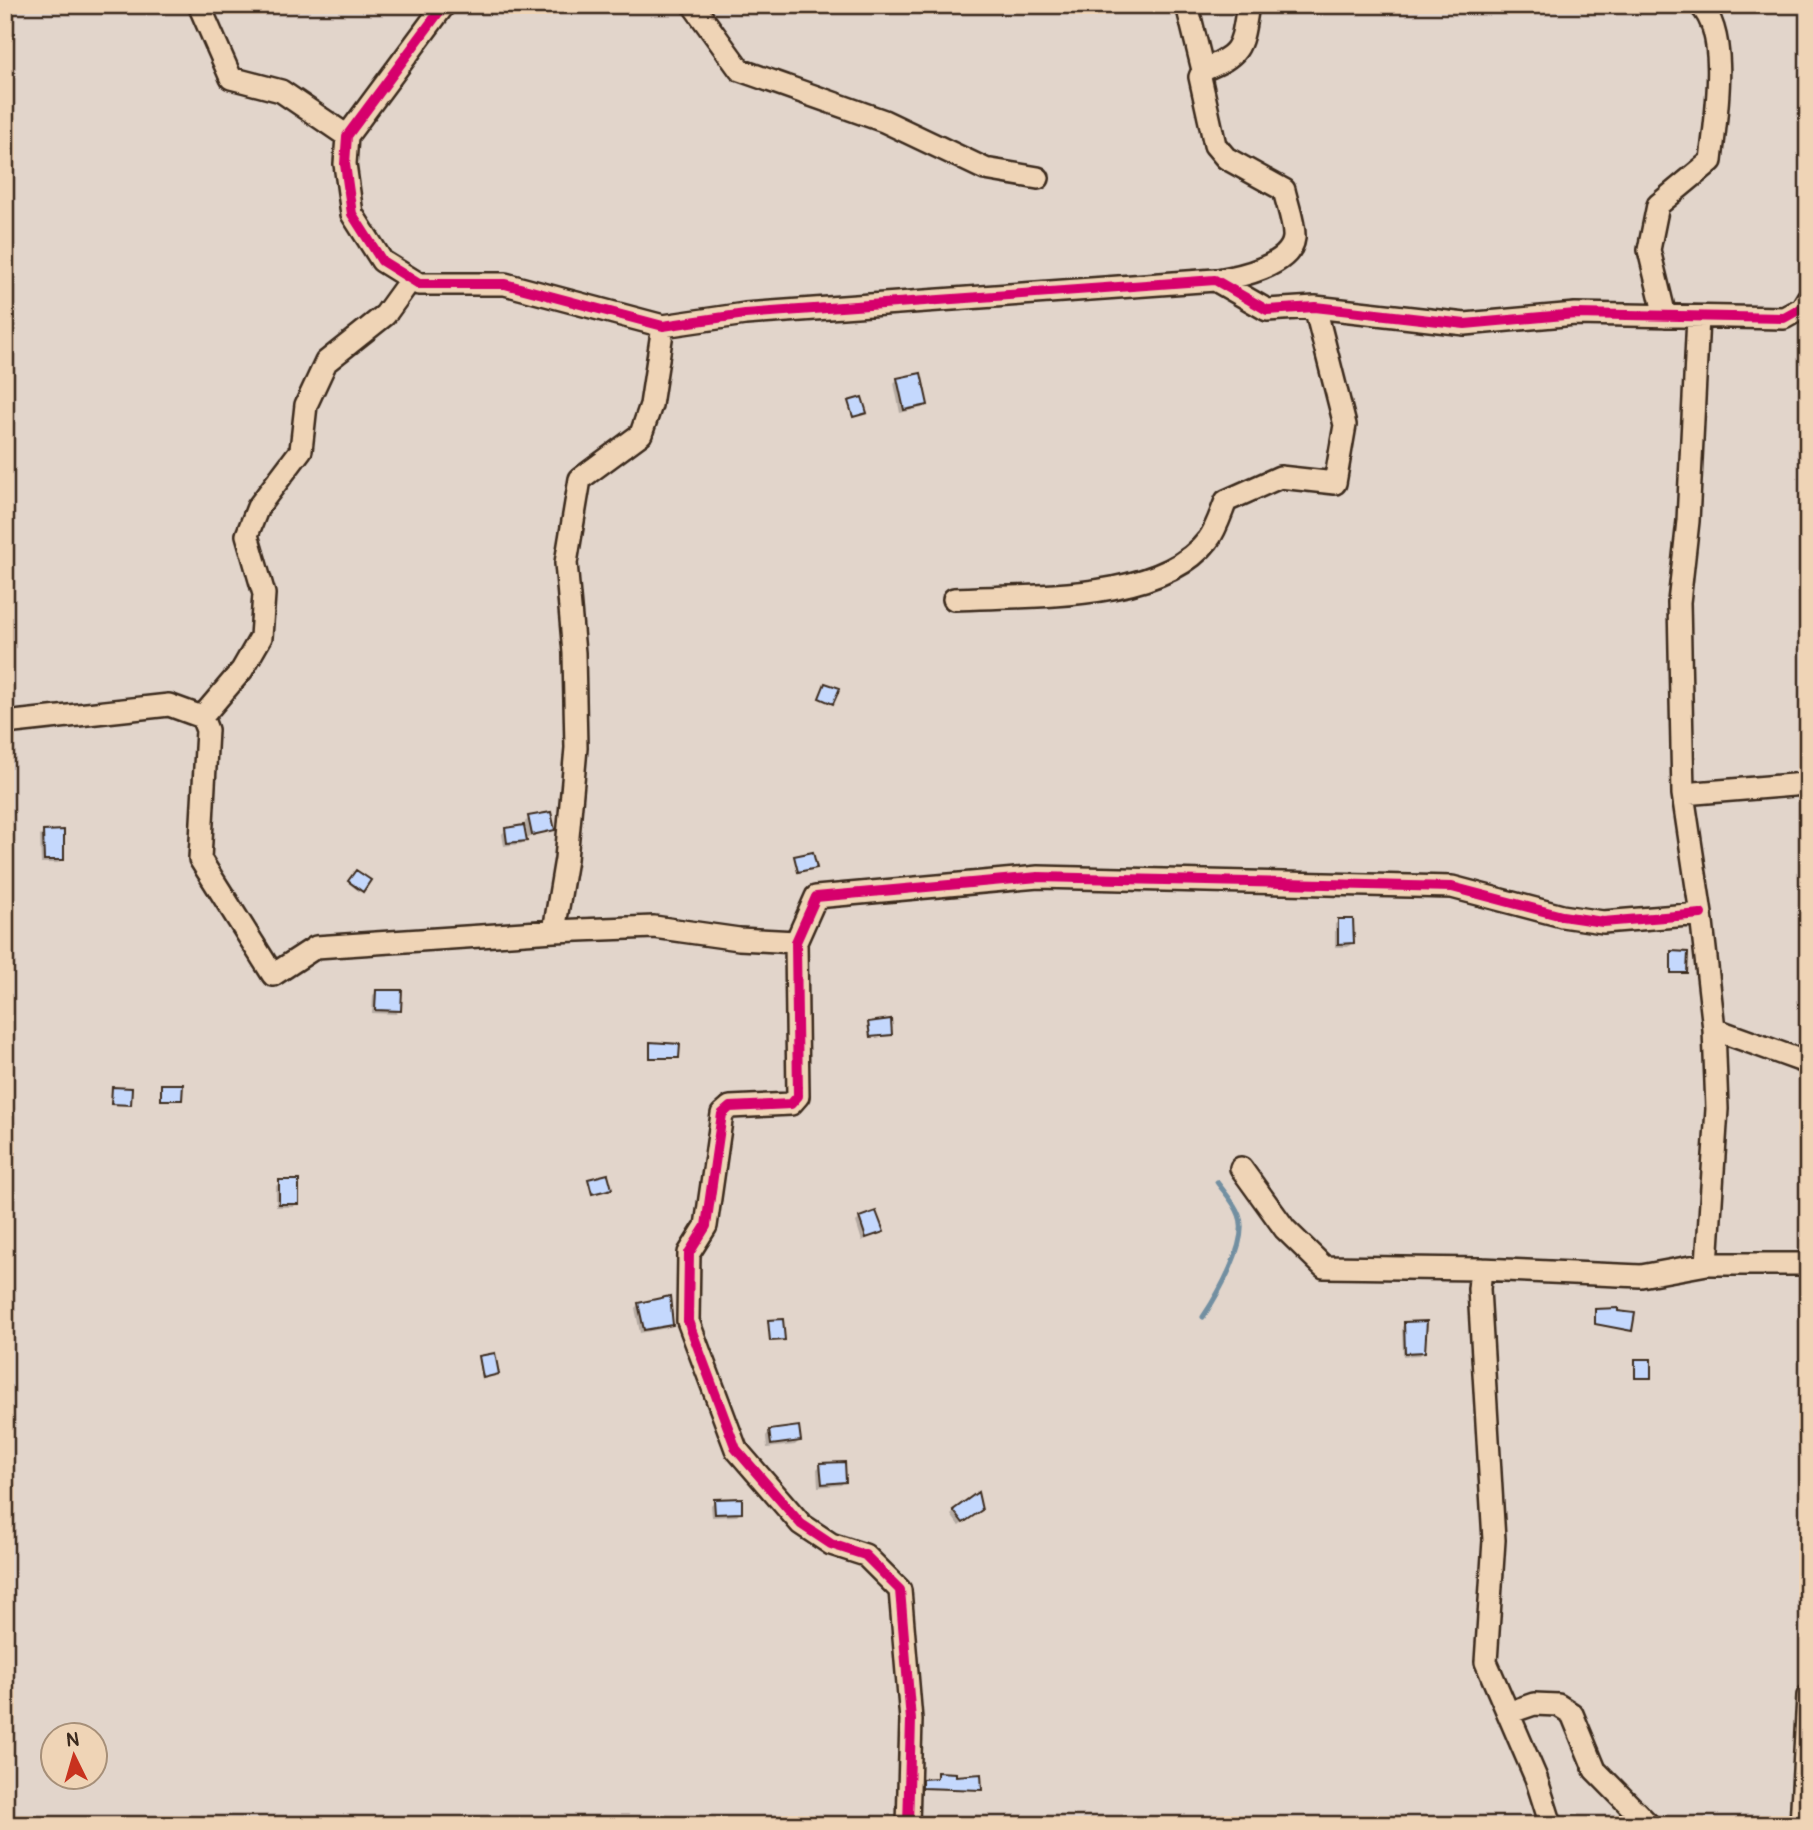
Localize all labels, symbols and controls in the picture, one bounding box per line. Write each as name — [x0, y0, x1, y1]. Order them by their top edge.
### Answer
north arrow — [38, 1722, 108, 1792]
text: N — [65, 1728, 80, 1753]

